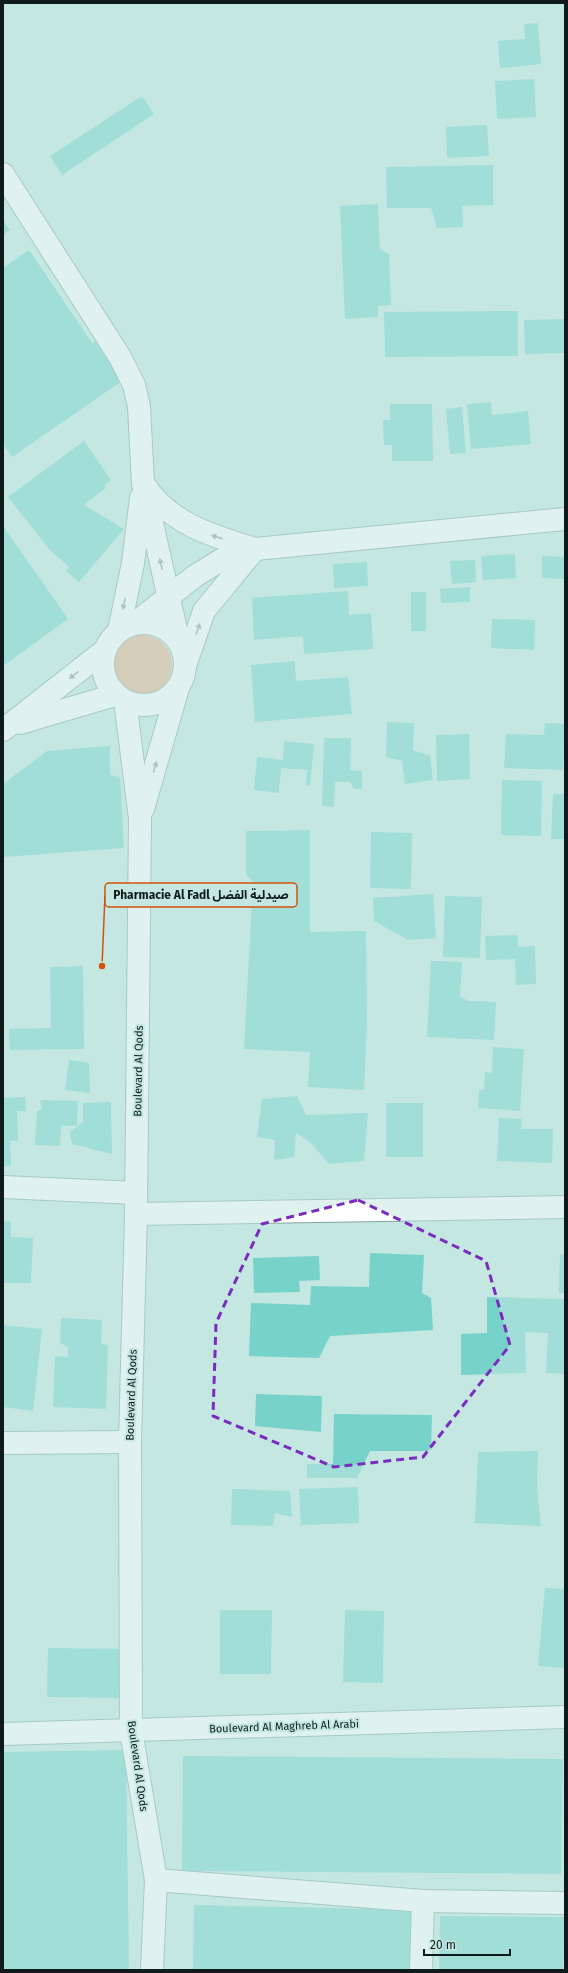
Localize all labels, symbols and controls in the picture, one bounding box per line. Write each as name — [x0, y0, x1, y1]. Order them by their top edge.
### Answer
one-way arrow — [211, 534, 223, 540]
one-way arrow — [158, 558, 164, 570]
one-way arrow — [121, 598, 127, 611]
one-way arrow — [195, 623, 201, 635]
one-way arrow — [68, 671, 79, 680]
one-way arrow — [152, 760, 158, 772]
callout: Pharmacie Al Fadl صيدلية الفضل — [105, 883, 297, 907]
text: Pharmacie Al Fadl صيدلية الفضل — [113, 888, 289, 902]
street label: Boulevard Al Qods — [131, 1025, 146, 1117]
street label: Boulevard Al Qods — [123, 1349, 140, 1441]
street label: Boulevard Al Maghreb Al Arabi — [209, 1717, 359, 1736]
street label: Boulevard Al Qods — [125, 1720, 150, 1812]
scale bar — [424, 1931, 510, 1957]
text: 20 m — [430, 1938, 456, 1952]

